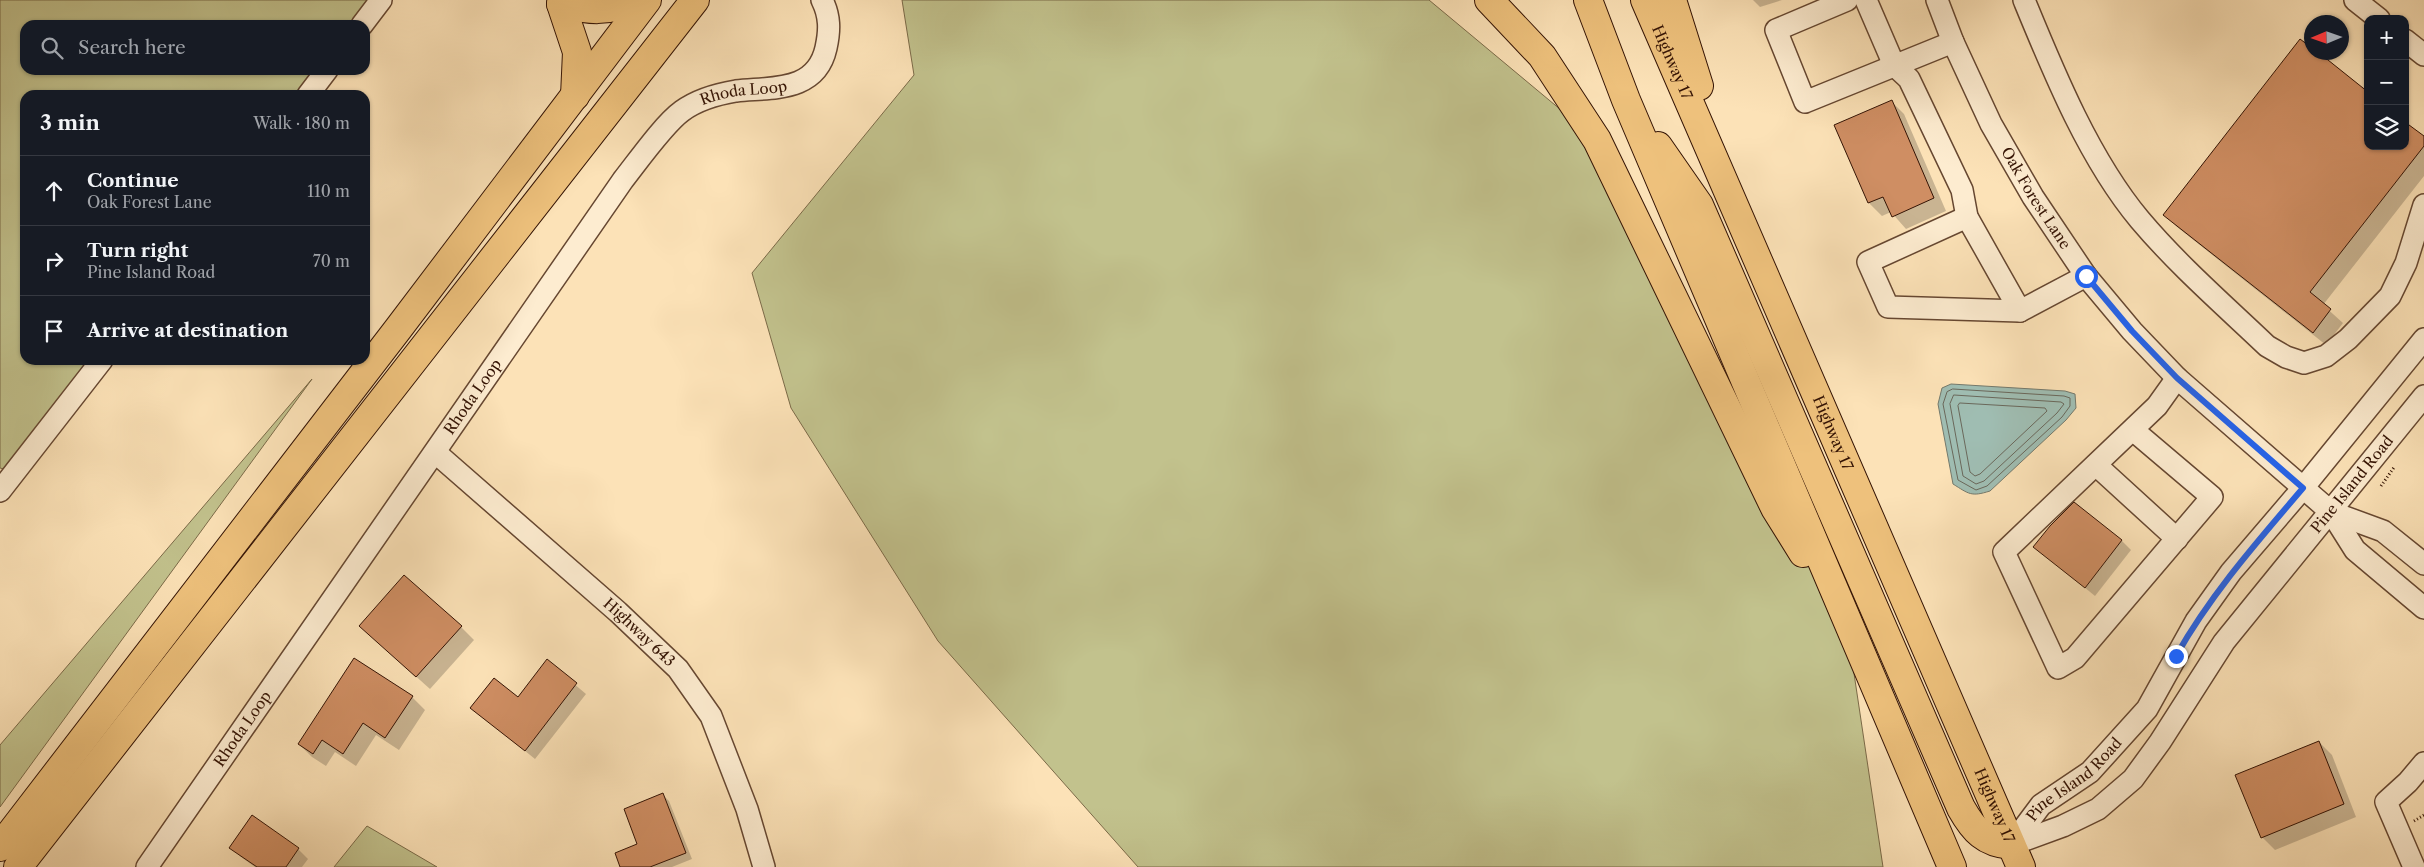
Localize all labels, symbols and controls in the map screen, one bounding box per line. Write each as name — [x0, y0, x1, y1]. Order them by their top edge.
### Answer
north arrow — [2304, 15, 2349, 60]
map controls — [2364, 15, 2409, 150]
button: + — [2364, 15, 2409, 60]
search box — [20, 20, 370, 75]
street label: Highway 17 — [1648, 22, 1697, 103]
icon: search — [38, 34, 66, 62]
text: Search here — [78, 36, 186, 59]
button: − — [2364, 60, 2409, 105]
street label: Rhoda Loop — [697, 76, 789, 109]
button: layers — [2364, 105, 2409, 150]
text: 3 min — [40, 110, 100, 135]
text: Walk · 180 m — [253, 113, 350, 133]
street label: Oak Forest Lane — [1997, 143, 2075, 253]
text: Continue — [87, 169, 179, 192]
icon: ahead — [40, 177, 68, 205]
text: 110 m — [307, 181, 350, 201]
text: Oak Forest Lane — [87, 192, 212, 212]
text: Turn right — [87, 239, 188, 262]
icon: right — [40, 247, 68, 275]
text: 70 m — [313, 251, 350, 271]
text: Pine Island Road — [87, 262, 215, 282]
route start — [2075, 265, 2098, 288]
icon: arrive — [40, 317, 68, 345]
text: Arrive at destination — [87, 319, 288, 342]
street label: Rhoda Loop — [440, 355, 505, 438]
street label: Highway 17 — [1809, 393, 1858, 474]
street label: Pine Island Road — [2306, 431, 2397, 537]
street label: Highway 643 — [600, 594, 679, 670]
route end — [2165, 645, 2188, 668]
street label: Rhoda Loop — [209, 687, 275, 770]
street label: Pine Island Road — [2022, 733, 2126, 825]
street label: Highway 17 — [1970, 765, 2020, 846]

